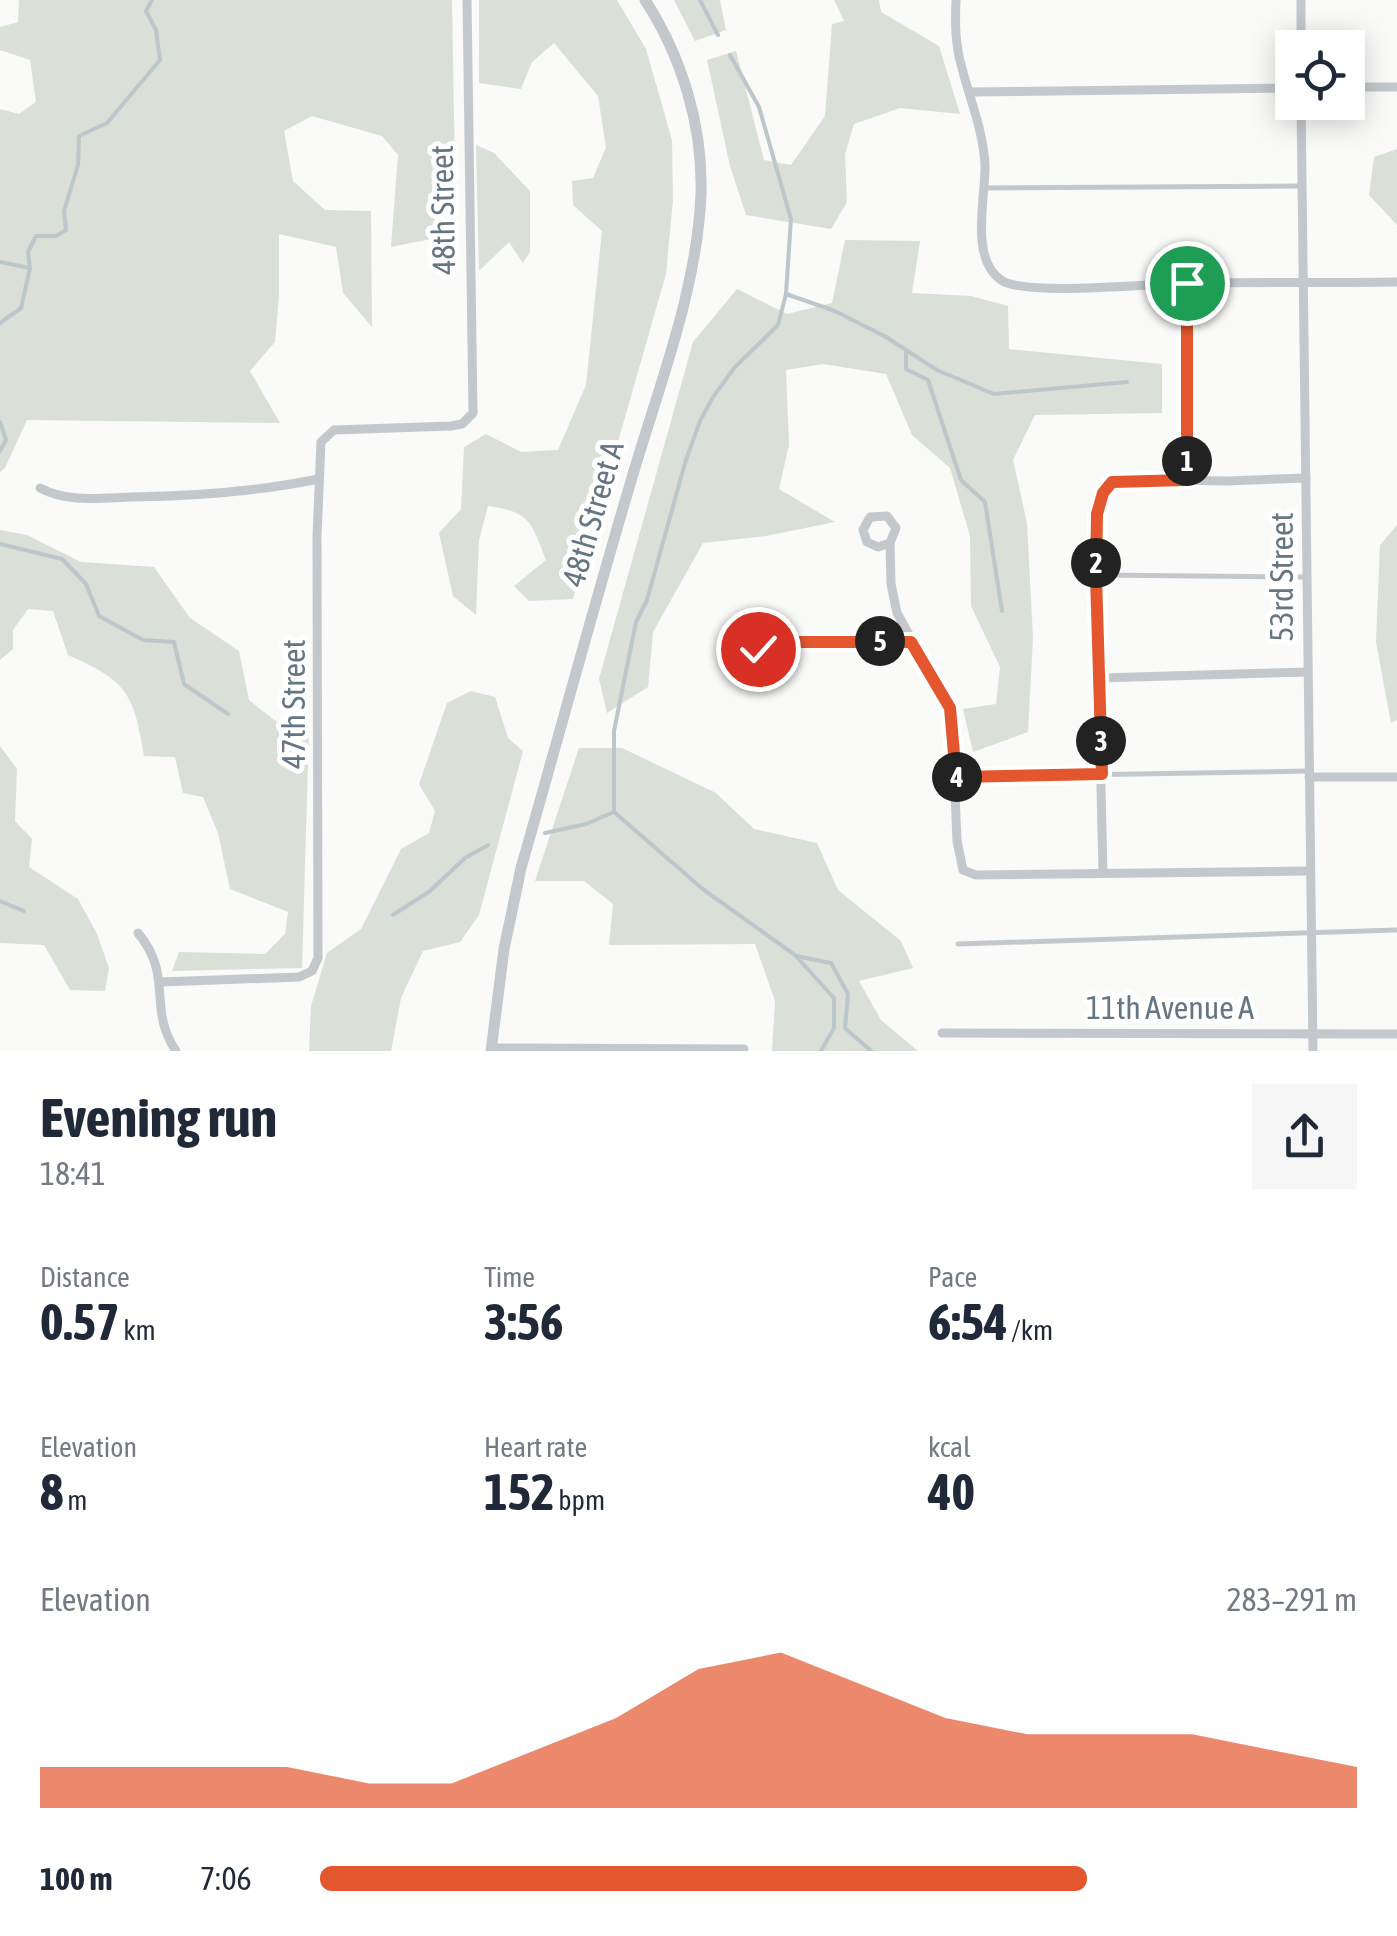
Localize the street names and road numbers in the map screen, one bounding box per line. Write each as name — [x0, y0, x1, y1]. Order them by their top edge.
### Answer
street label: 48th Street — [423, 145, 462, 275]
street label: 48th Street A — [554, 437, 631, 591]
street label: 53rd Street — [1263, 512, 1300, 642]
street label: 47th Street — [275, 639, 312, 769]
street label: 11th Avenue A — [1086, 989, 1254, 1026]

